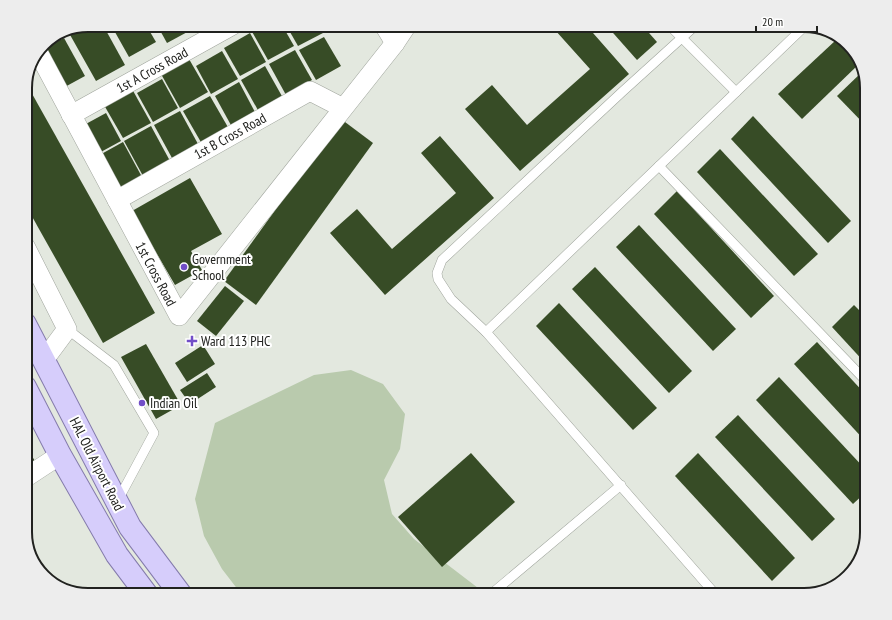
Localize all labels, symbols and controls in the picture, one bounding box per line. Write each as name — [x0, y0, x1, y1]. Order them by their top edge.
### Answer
scale bar — [756, 8, 817, 34]
text: 20 m — [762, 14, 783, 29]
street label: 1st A Cross Road — [113, 43, 191, 97]
street label: 1st B Cross Road — [191, 109, 269, 163]
street label: 1st Cross Road — [132, 239, 180, 309]
place label: Government School — [192, 250, 251, 284]
marker: Government School — [179, 262, 189, 272]
place label: Ward 113 PHC — [201, 332, 271, 350]
marker: Ward 113 PHC — [186, 335, 198, 347]
place label: Indian Oil — [150, 394, 198, 412]
marker: Indian Oil — [137, 398, 147, 408]
street label: HAL Old Airport Road — [66, 414, 128, 514]

